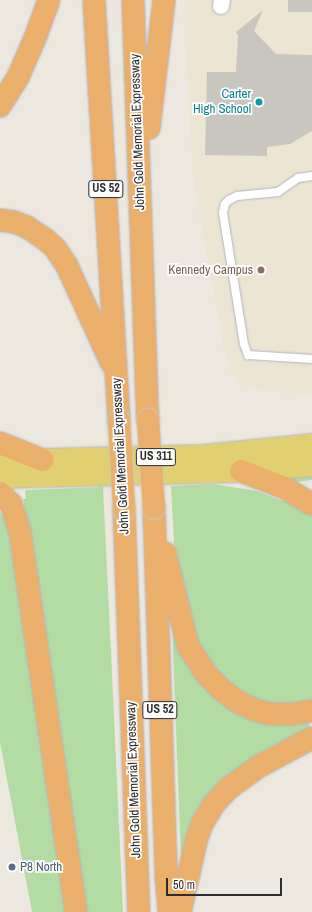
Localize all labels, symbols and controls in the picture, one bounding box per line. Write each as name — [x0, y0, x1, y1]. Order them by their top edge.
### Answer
street label: John Gold Memorial Expressway — [127, 54, 149, 210]
place label: Carter High School — [193, 87, 251, 118]
marker: Carter High School — [254, 97, 264, 107]
road number: US 52 — [88, 179, 124, 199]
place label: Kennedy Campus — [168, 262, 253, 278]
marker: Kennedy Campus — [256, 265, 266, 275]
street label: John Gold Memorial Expressway — [109, 377, 133, 535]
road number: US 311 — [135, 447, 177, 467]
road number: US 52 — [142, 700, 178, 720]
street label: John Gold Memorial Expressway — [123, 702, 145, 858]
place label: P8 North — [20, 859, 62, 875]
marker: P8 North — [7, 862, 17, 872]
scale bar — [168, 870, 284, 896]
text: 50 m — [173, 877, 195, 893]

